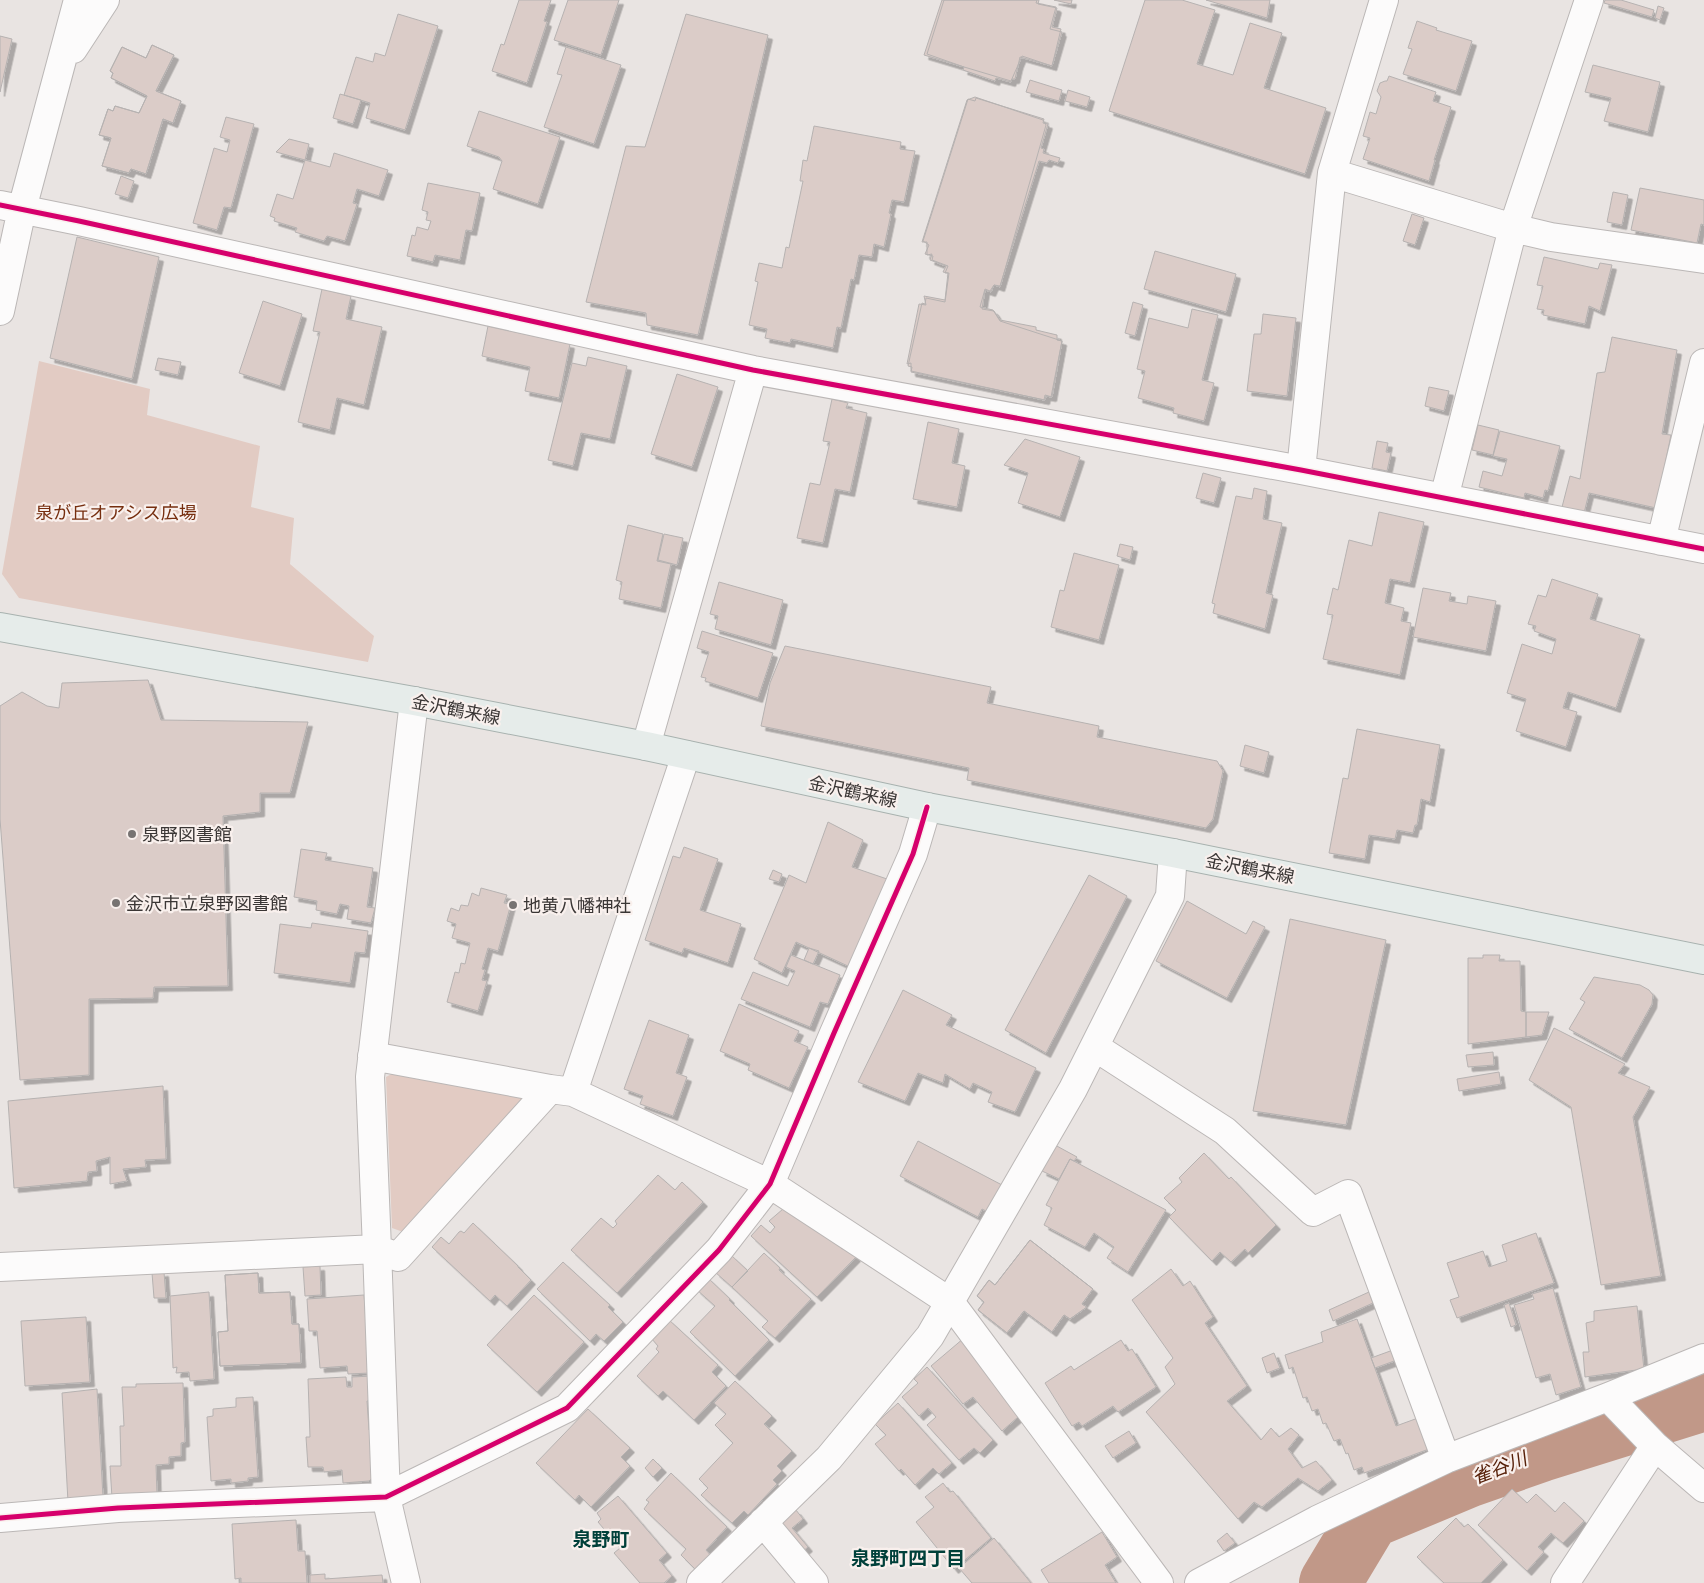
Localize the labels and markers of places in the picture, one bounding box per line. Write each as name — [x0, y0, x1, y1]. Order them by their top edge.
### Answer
place label: 泉野図書館 — [142, 823, 232, 845]
marker: 泉野図書館 — [126, 828, 138, 840]
place label: 金沢市立泉野図書館 — [126, 892, 288, 914]
place label: 地黄八幡神社 — [523, 894, 631, 916]
marker: 金沢市立泉野図書館 — [110, 897, 122, 909]
marker: 地黄八幡神社 — [507, 899, 519, 911]

